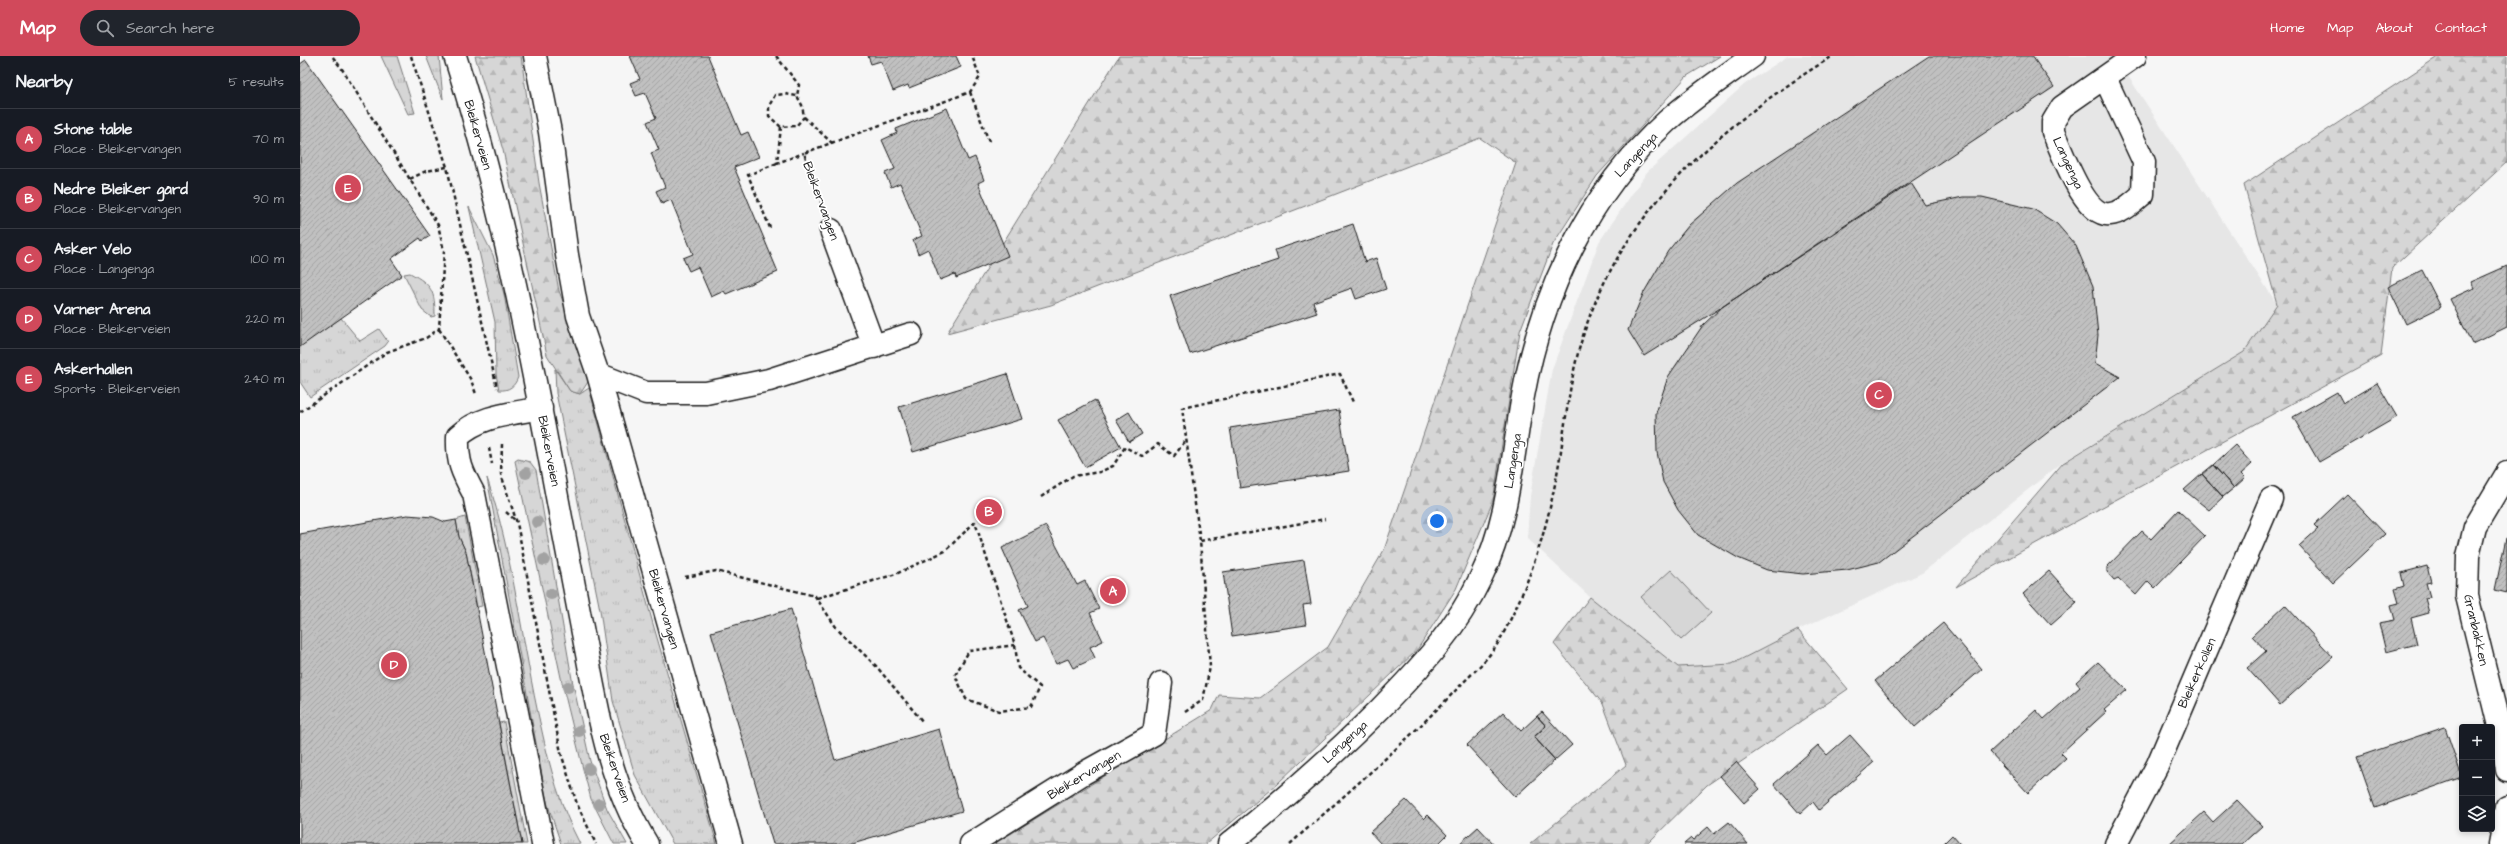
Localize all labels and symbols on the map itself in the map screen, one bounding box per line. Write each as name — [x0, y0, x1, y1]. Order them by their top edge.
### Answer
street label: Bleikerveien — [459, 98, 497, 172]
street label: Langenga — [1610, 128, 1663, 182]
street label: Langenga — [2047, 134, 2088, 193]
street label: Bleikervangen — [797, 159, 844, 244]
pin: E — [335, 173, 361, 203]
pin: C — [1866, 380, 1892, 410]
street label: Bleikerveien — [533, 414, 565, 488]
street label: Langenga — [1500, 432, 1527, 490]
pin: B — [976, 497, 1002, 527]
your location — [1427, 511, 1447, 531]
street label: Bleikervangen — [643, 567, 684, 652]
pin: A — [1100, 576, 1126, 606]
street label: Granbakken — [2459, 593, 2493, 668]
street label: Bleikerkollen — [2173, 634, 2221, 711]
pin: D — [381, 650, 407, 680]
street label: Langenga — [1319, 716, 1372, 768]
street label: Bleikerveien — [595, 731, 635, 805]
street label: Bleikervangen — [1044, 746, 1125, 805]

